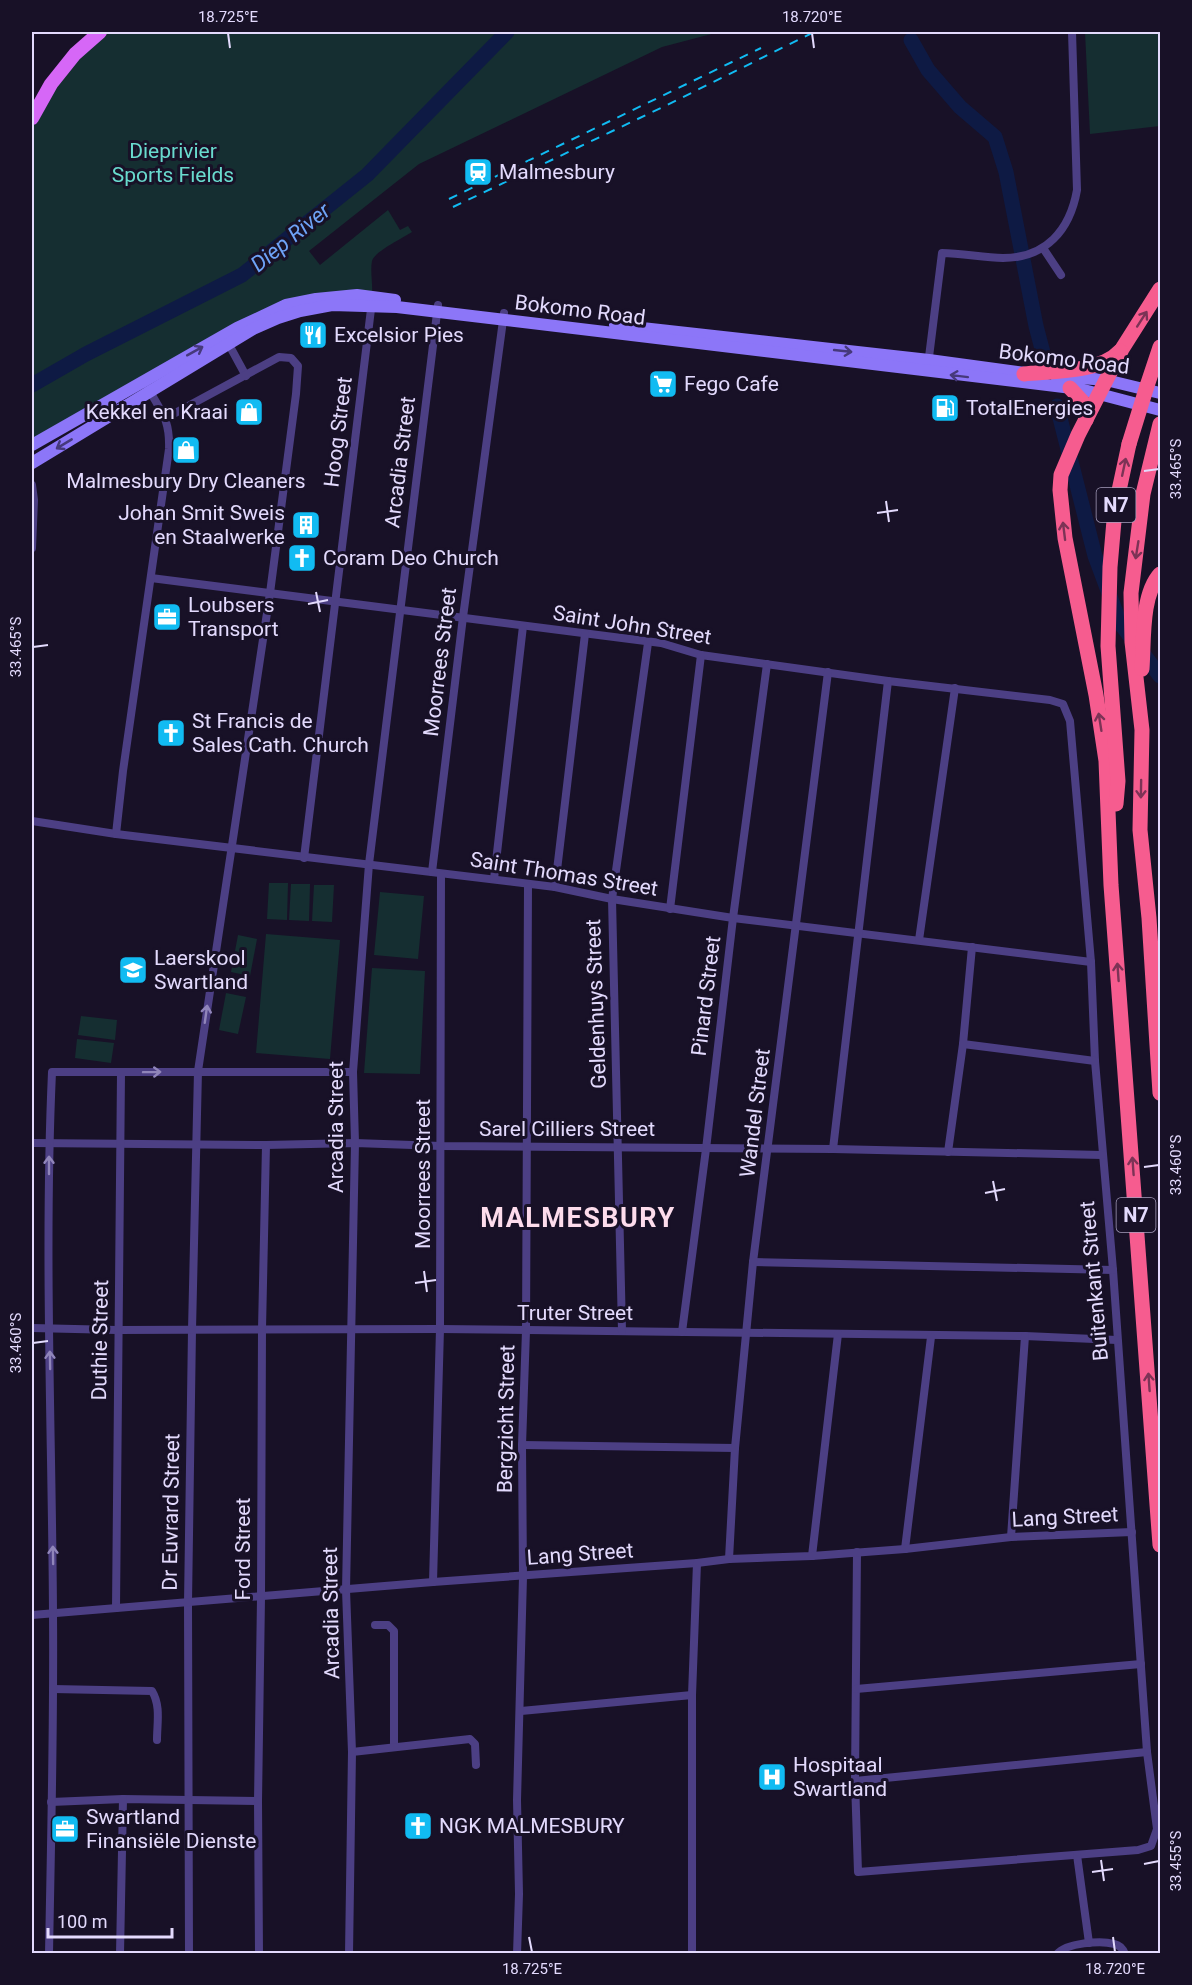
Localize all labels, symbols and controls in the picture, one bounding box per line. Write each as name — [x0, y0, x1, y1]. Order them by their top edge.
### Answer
text: 18.725°E — [198, 8, 259, 26]
text: 18.720°E — [782, 8, 843, 26]
park label: Dieprivier Sports Fields — [112, 139, 234, 187]
station icon: Malmesbury — [462, 156, 494, 188]
place label: Malmesbury — [499, 160, 615, 184]
water label: Diep River — [246, 197, 336, 277]
street label: Bokomo Road — [513, 290, 647, 330]
one-way arrow — [1136, 311, 1148, 328]
restaurant icon: Excelsior Pies — [297, 319, 329, 351]
place label: Excelsior Pies — [334, 323, 464, 347]
street label: Bokomo Road — [997, 339, 1131, 379]
one-way arrow — [186, 345, 203, 357]
one-way arrow — [833, 346, 853, 357]
supermarket icon: Fego Cafe — [647, 368, 679, 400]
one-way arrow — [949, 370, 969, 381]
place label: Fego Cafe — [684, 372, 779, 396]
street label: Hoog Street — [319, 375, 357, 489]
fuel station icon: TotalEnergies — [929, 392, 961, 424]
street label: Arcadia Street — [380, 395, 420, 529]
shop icon: Kekkel en Kraai — [233, 396, 265, 428]
place label: TotalEnergies — [966, 396, 1093, 420]
place label: Kekkel en Kraai — [86, 400, 228, 424]
shop icon: Malmesbury Dry Cleaners — [170, 434, 202, 466]
one-way arrow — [56, 438, 73, 450]
text: 33.465°S — [1167, 439, 1185, 499]
one-way arrow — [1119, 458, 1130, 478]
place label: Malmesbury Dry Cleaners — [66, 469, 306, 493]
road number: N7 — [1096, 488, 1136, 522]
place label: Johan Smit Sweis en Staalwerke — [118, 501, 285, 549]
building icon: Johan Smit Sweis en Staalwerke — [290, 509, 322, 541]
one-way arrow — [1058, 521, 1069, 541]
one-way arrow — [1132, 540, 1143, 560]
church icon: Coram Deo Church — [286, 542, 318, 574]
place label: Coram Deo Church — [323, 546, 499, 570]
street label: Moorrees Street — [419, 586, 461, 738]
place label: Loubsers Transport — [188, 593, 279, 641]
office icon: Loubsers Transport — [151, 601, 183, 633]
street label: Saint John Street — [551, 601, 713, 649]
text: 33.465°S — [7, 617, 25, 677]
place label: St Francis de Sales Cath. Church — [192, 709, 369, 757]
one-way arrow — [1094, 713, 1105, 733]
church icon: St Francis de Sales Cath. Church — [155, 717, 187, 749]
one-way arrow — [1135, 778, 1147, 798]
street label: Saint Thomas Street — [468, 847, 660, 901]
street label: Geldenhuys Street — [581, 919, 611, 1089]
street label: Pinard Street — [687, 934, 725, 1057]
place label: Laerskool Swartland — [154, 946, 248, 994]
school or university icon: Laerskool Swartland — [117, 954, 149, 986]
one-way arrow — [1112, 963, 1123, 982]
one-way arrow — [200, 1004, 211, 1024]
street label: Wandel Street — [735, 1047, 775, 1179]
street label: Arcadia Street — [324, 1061, 348, 1193]
one-way arrow — [142, 1066, 162, 1078]
street label: Moorrees Street — [411, 1099, 435, 1249]
street label: Sarel Cilliers Street — [479, 1117, 655, 1141]
text: 33.460°S — [1167, 1135, 1185, 1195]
one-way arrow — [43, 1156, 55, 1176]
one-way arrow — [1127, 1157, 1138, 1177]
road number: N7 — [1116, 1198, 1156, 1232]
street label: Buitenkant Street — [1075, 1200, 1113, 1362]
district label: MALMESBURY — [480, 1202, 676, 1234]
street label: Duthie Street — [87, 1279, 113, 1401]
street label: Truter Street — [517, 1301, 633, 1325]
text: 33.460°S — [7, 1313, 25, 1373]
street label: Bergzicht Street — [493, 1344, 519, 1493]
one-way arrow — [44, 1351, 56, 1371]
one-way arrow — [1143, 1372, 1154, 1392]
street label: Dr Euvrard Street — [158, 1433, 184, 1591]
street label: Ford Street — [231, 1498, 255, 1600]
street label: Lang Street — [1011, 1502, 1119, 1532]
street label: Lang Street — [526, 1538, 634, 1570]
one-way arrow — [47, 1546, 58, 1566]
street label: Arcadia Street — [318, 1547, 344, 1679]
place label: Hospitaal Swartland — [793, 1753, 887, 1801]
hospital icon: Hospitaal Swartland — [756, 1761, 788, 1793]
place label: Swartland Finansiële Dienste — [86, 1805, 256, 1853]
church icon: NGK MALMESBURY — [402, 1810, 434, 1842]
office icon: Swartland Finansiële Dienste — [49, 1813, 81, 1845]
place label: NGK MALMESBURY — [439, 1814, 625, 1838]
text: 33.455°S — [1167, 1831, 1185, 1891]
scale bar — [48, 1901, 172, 1939]
text: 100 m — [57, 1911, 108, 1932]
text: 18.725°E — [502, 1960, 563, 1978]
text: 18.720°E — [1085, 1960, 1146, 1978]

